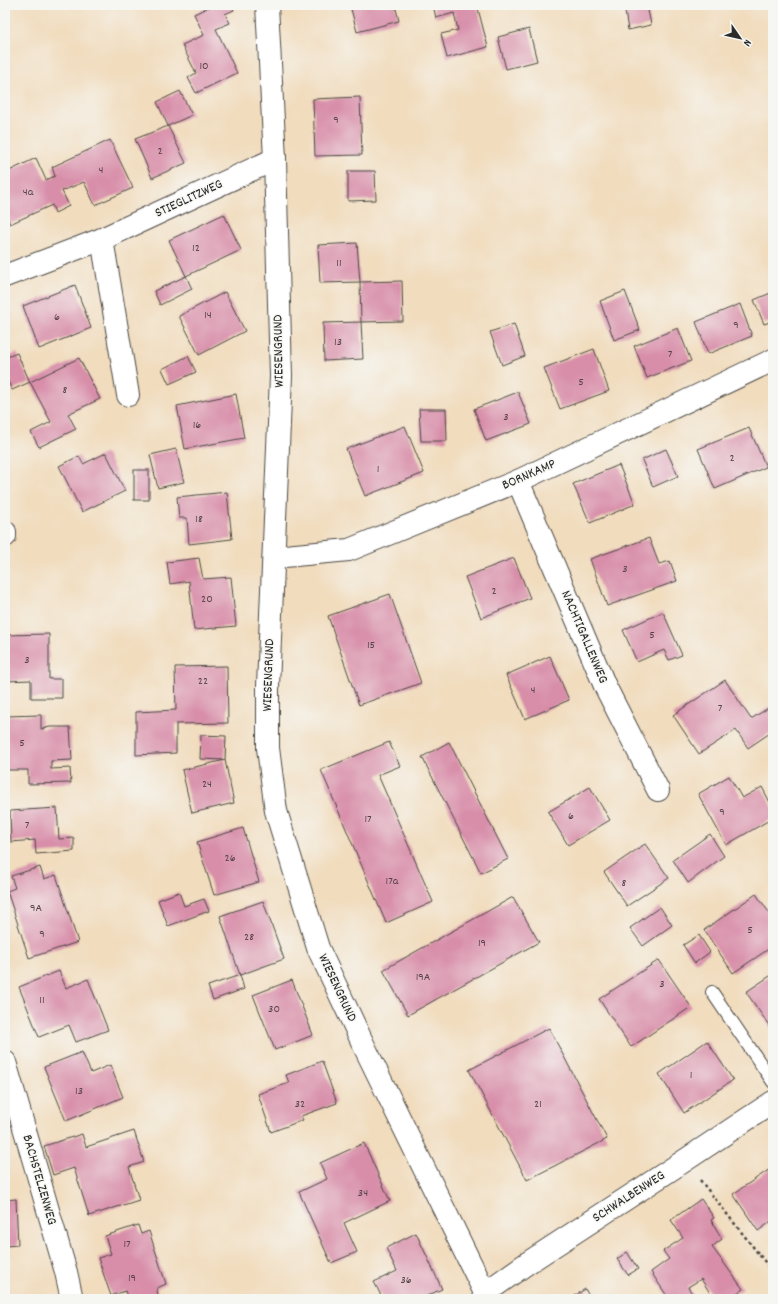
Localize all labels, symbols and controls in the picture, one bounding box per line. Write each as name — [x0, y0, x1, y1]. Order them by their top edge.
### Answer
north arrow — [720, 18, 760, 58]
text: N — [738, 36, 755, 50]
house number: 10 — [199, 58, 209, 75]
house number: 9 — [333, 112, 339, 129]
house number: 2 — [157, 143, 163, 160]
house number: 4 — [99, 162, 104, 179]
street label: STIEGLITZWEG — [152, 175, 226, 223]
house number: 4a — [23, 184, 34, 201]
house number: 12 — [192, 240, 200, 257]
house number: 11 — [336, 255, 342, 272]
house number: 14 — [204, 307, 212, 324]
house number: 6 — [54, 309, 60, 326]
street label: WIESENGRUND — [268, 314, 290, 388]
house number: 9 — [733, 317, 739, 334]
house number: 13 — [334, 334, 342, 351]
house number: 7 — [668, 346, 673, 363]
house number: 5 — [578, 374, 584, 391]
house number: 8 — [63, 382, 68, 399]
house number: 3 — [503, 409, 509, 426]
house number: 16 — [193, 417, 201, 434]
house number: 2 — [729, 450, 735, 467]
street label: BORNKAMP — [499, 454, 559, 496]
house number: 1 — [377, 461, 379, 478]
house number: 18 — [195, 511, 203, 528]
house number: 3 — [622, 561, 628, 578]
house number: 2 — [491, 583, 497, 600]
street label: NACHTIGALLENWEG — [555, 587, 613, 687]
house number: 20 — [201, 591, 213, 608]
house number: 5 — [649, 627, 655, 644]
house number: 15 — [367, 637, 375, 654]
street label: WIESENGRUND — [258, 638, 280, 712]
house number: 3 — [24, 652, 30, 669]
house number: 22 — [198, 673, 208, 690]
house number: 4 — [531, 682, 536, 699]
house number: 7 — [718, 700, 723, 717]
house number: 5 — [19, 735, 25, 752]
house number: 24 — [202, 776, 212, 793]
house number: 9 — [719, 804, 725, 821]
house number: 6 — [568, 808, 574, 825]
house number: 17 — [364, 811, 372, 828]
house number: 7 — [25, 817, 30, 834]
house number: 26 — [224, 850, 236, 867]
house number: 17a — [386, 873, 399, 890]
house number: 8 — [622, 875, 627, 892]
house number: 9A — [30, 900, 42, 917]
house number: 5 — [747, 922, 753, 939]
house number: 9 — [39, 926, 45, 943]
house number: 28 — [244, 929, 254, 946]
house number: 19 — [478, 935, 486, 952]
street label: WIESENGRUND — [313, 951, 361, 1025]
house number: 19A — [416, 969, 431, 986]
house number: 3 — [659, 976, 665, 993]
house number: 11 — [39, 992, 45, 1009]
house number: 30 — [268, 1001, 280, 1018]
house number: 1 — [690, 1067, 692, 1084]
house number: 13 — [75, 1083, 83, 1100]
house number: 32 — [295, 1096, 305, 1113]
house number: 21 — [534, 1096, 542, 1113]
street label: BACHSTELZENWEG — [17, 1132, 61, 1228]
street label: SCHWALBENWEG — [589, 1166, 669, 1228]
house number: 34 — [358, 1185, 368, 1202]
house number: 17 — [123, 1236, 131, 1253]
house number: 19 — [128, 1270, 136, 1287]
house number: 36 — [400, 1272, 412, 1289]

